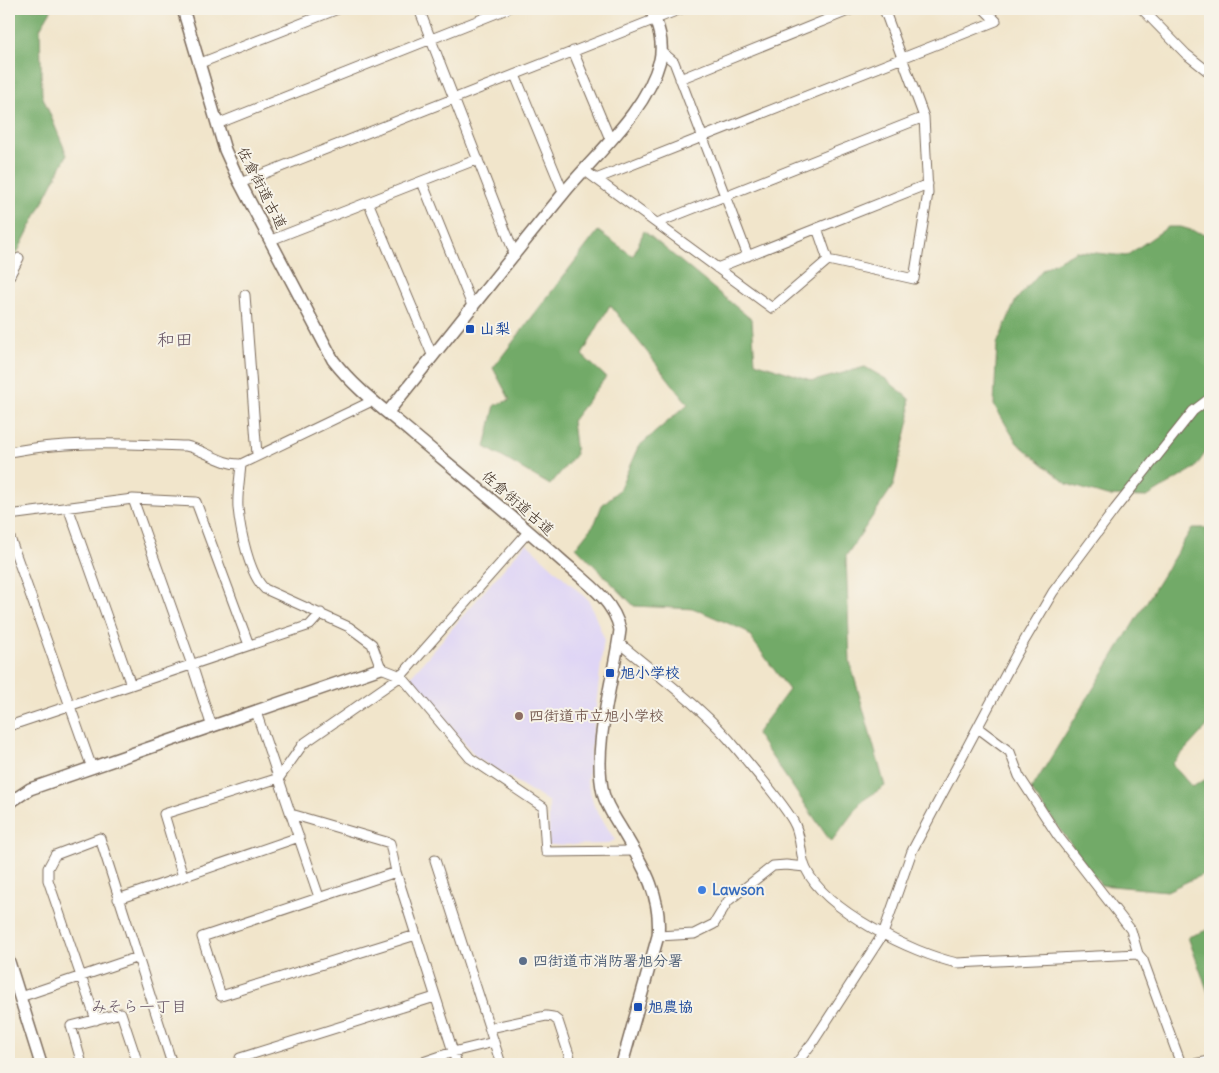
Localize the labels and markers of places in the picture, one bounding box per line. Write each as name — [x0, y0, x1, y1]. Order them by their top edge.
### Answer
place label: 山梨 — [480, 319, 510, 338]
marker: 山梨 — [464, 323, 476, 335]
place label: 旭小学校 — [620, 663, 680, 682]
marker: 旭小学校 — [604, 667, 616, 679]
place label: 四街道市立旭小学校 — [529, 706, 664, 725]
marker: 四街道市立旭小学校 — [513, 710, 525, 722]
place label: Lawson — [712, 880, 765, 899]
marker: Lawson — [696, 884, 708, 896]
place label: 四街道市消防署旭分署 — [533, 951, 683, 970]
marker: 四街道市消防署旭分署 — [517, 955, 529, 967]
place label: 旭農協 — [648, 997, 693, 1016]
marker: 旭農協 — [632, 1001, 644, 1013]

